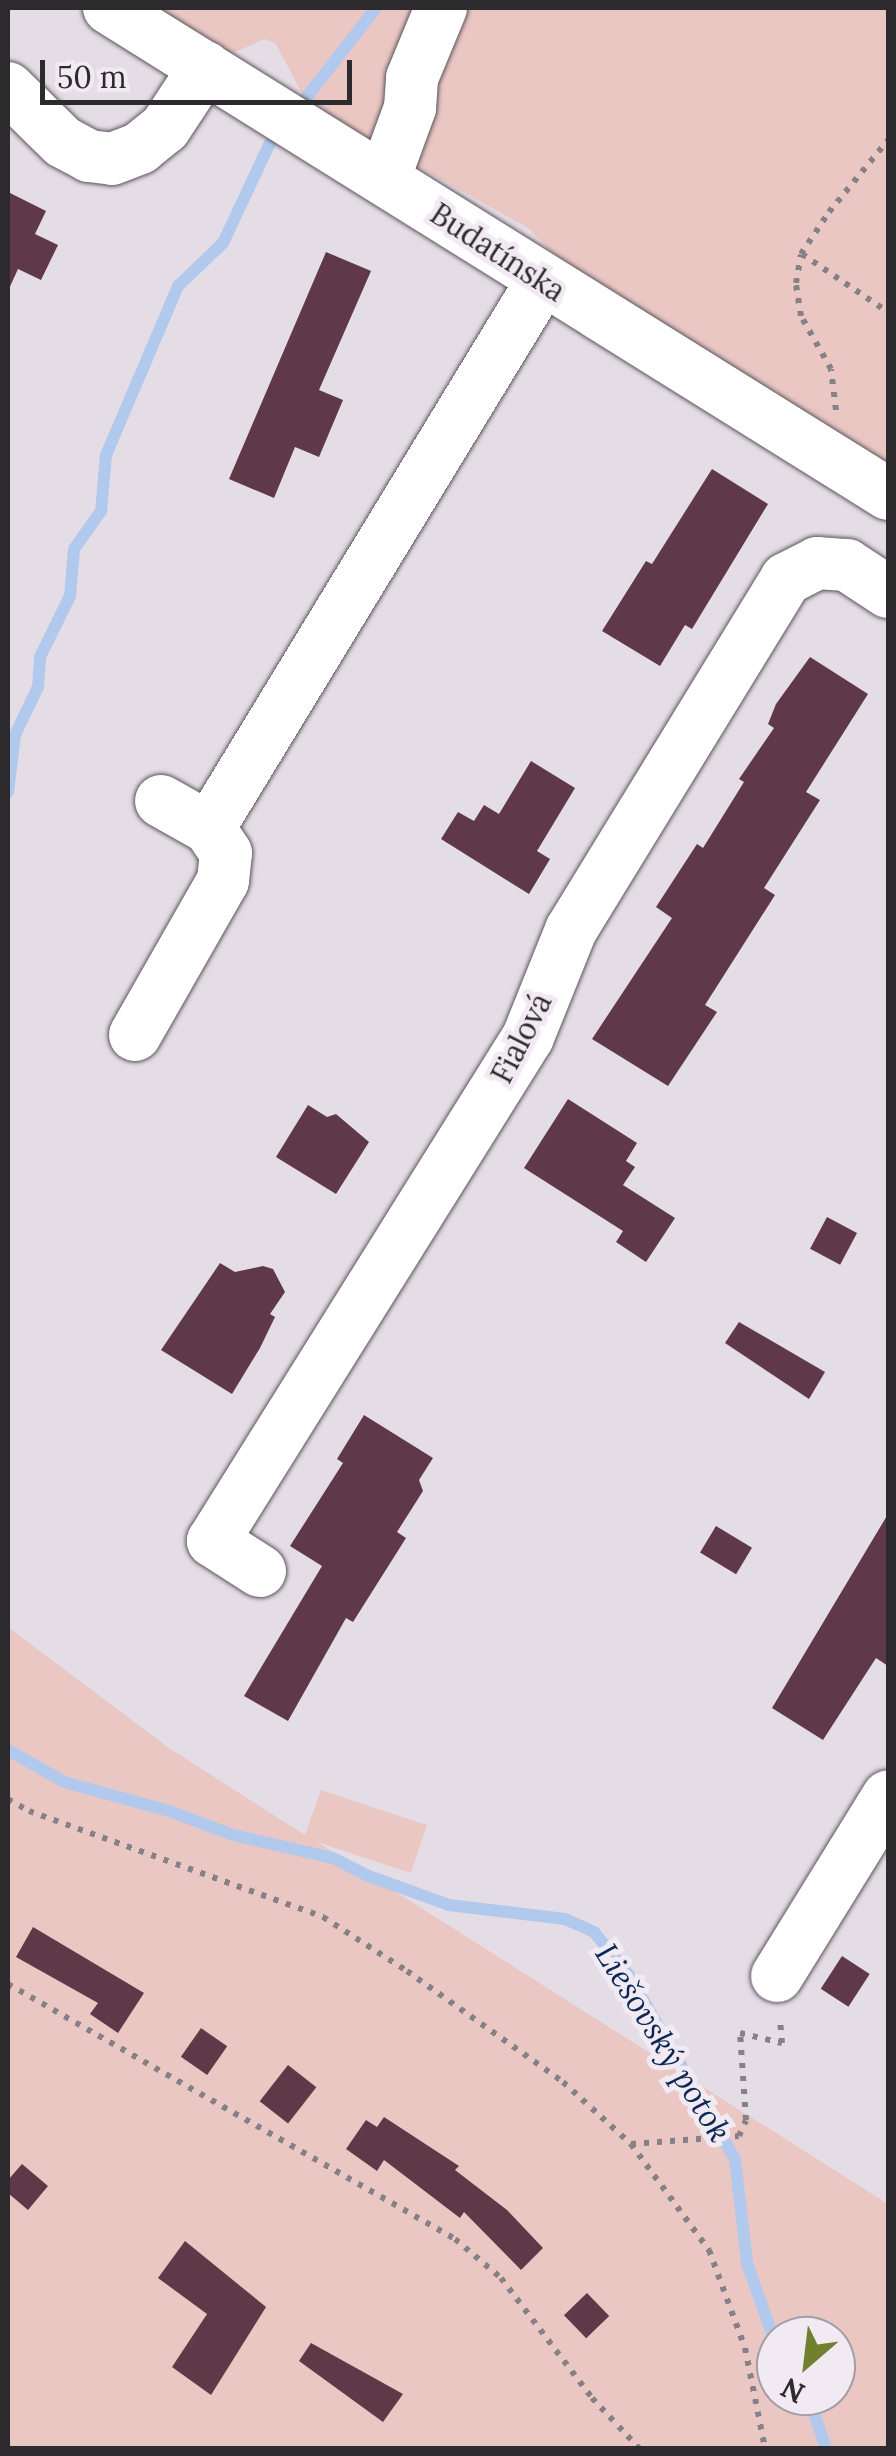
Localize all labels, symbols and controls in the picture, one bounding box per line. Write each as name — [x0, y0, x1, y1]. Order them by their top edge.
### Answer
scale bar — [45, 40, 358, 102]
text: 50 m — [57, 58, 127, 96]
street label: Budatínska — [424, 195, 572, 309]
street label: Fialová — [483, 987, 559, 1089]
water label: Liešovský potok — [587, 1937, 739, 2149]
north arrow — [756, 2316, 856, 2416]
text: N — [775, 2370, 811, 2412]

